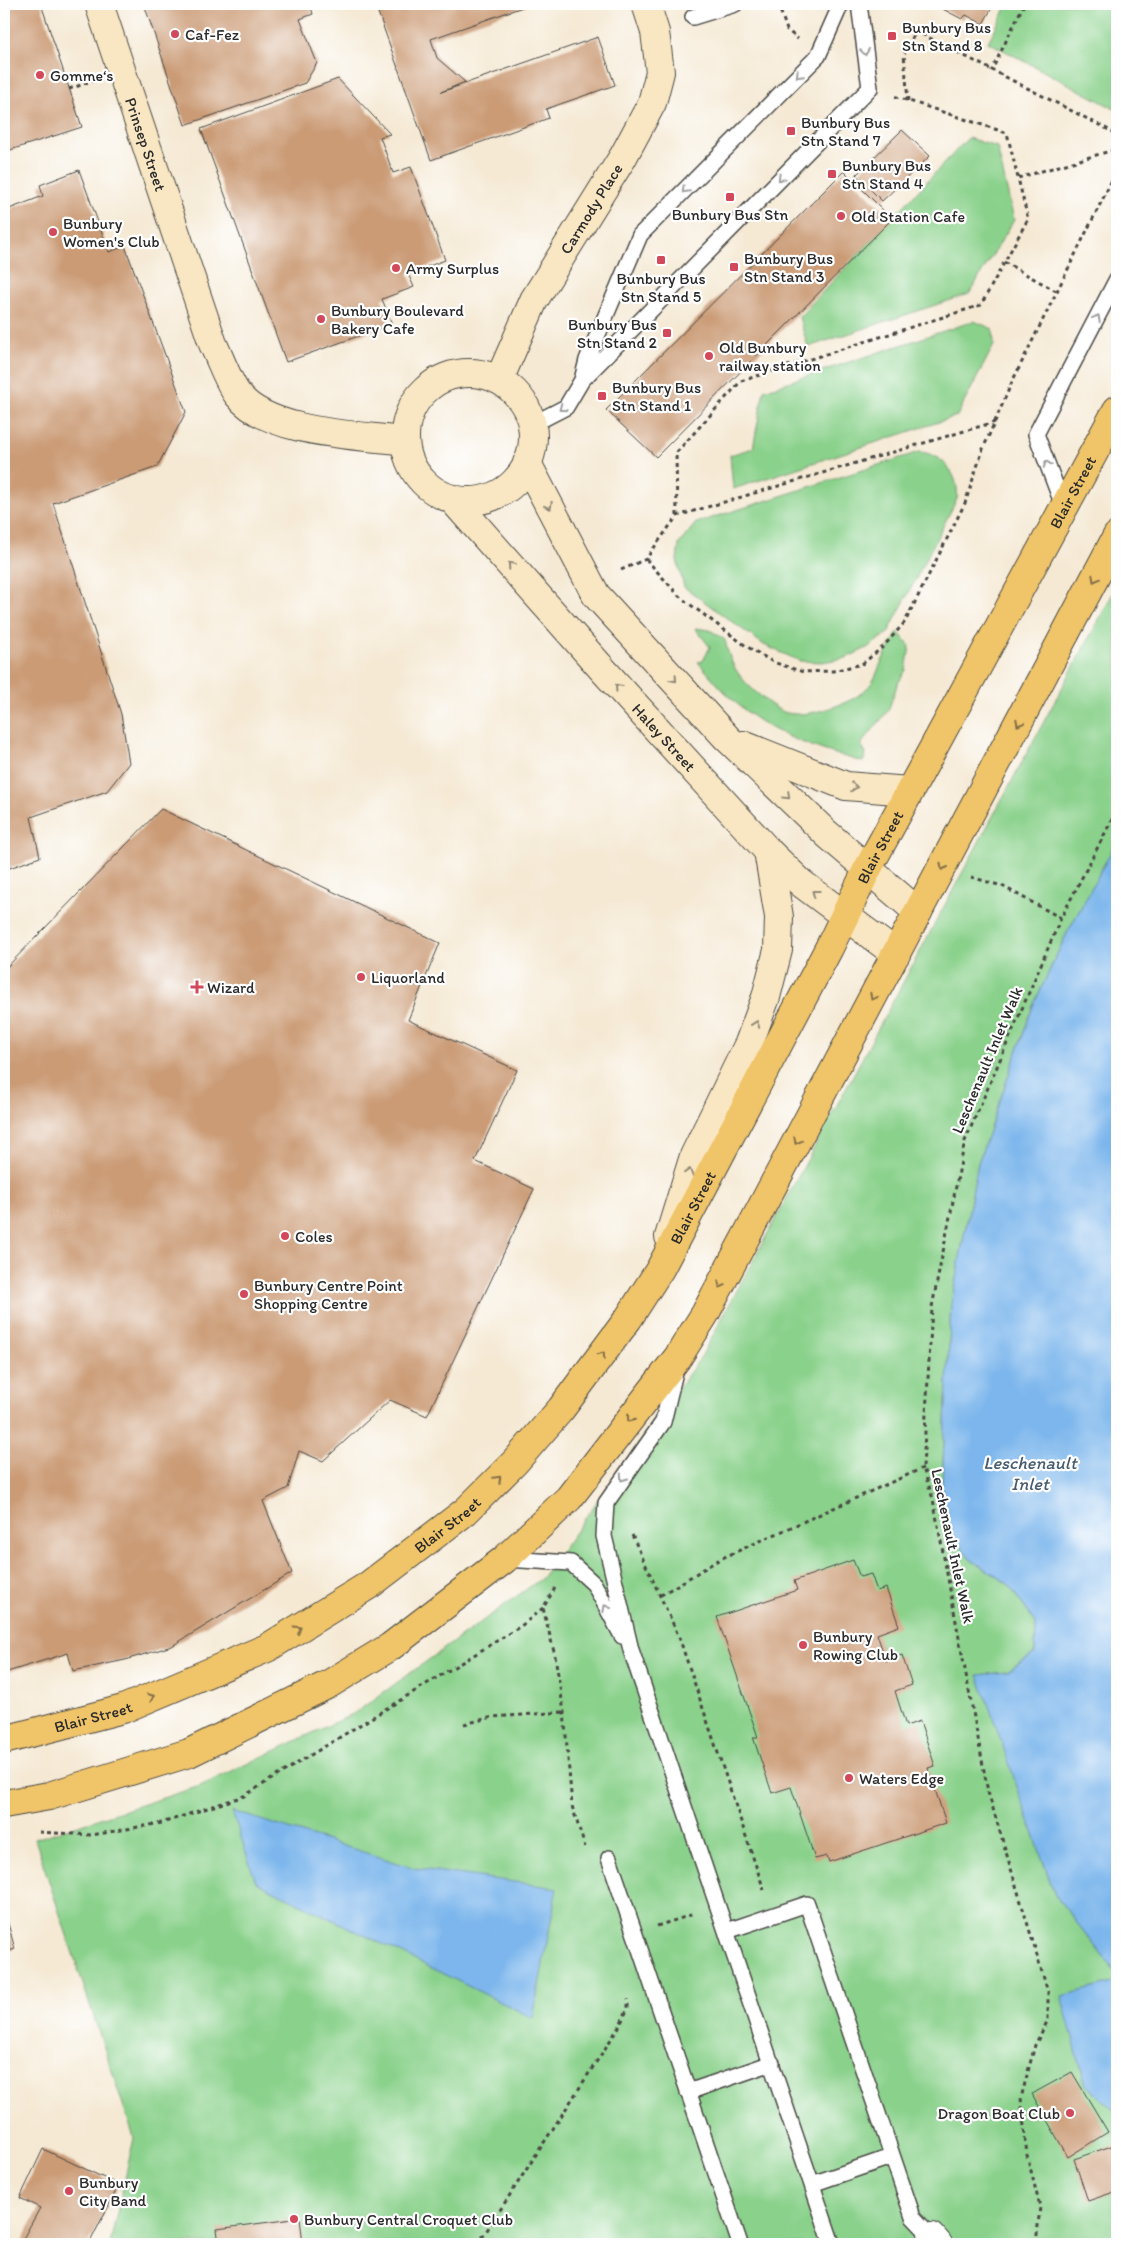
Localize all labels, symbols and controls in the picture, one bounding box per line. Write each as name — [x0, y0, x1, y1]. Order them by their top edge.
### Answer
place label: Bunbury Bus Stn Stand 8 — [902, 18, 991, 55]
place label: Caf-Fez — [185, 25, 240, 44]
marker: Caf-Fez — [169, 28, 181, 40]
marker: Bunbury Bus Stn Stand 8 — [886, 30, 898, 42]
one-way arrow — [860, 48, 870, 56]
place label: Gomme‘s — [50, 66, 113, 85]
marker: Gomme‘s — [34, 69, 46, 81]
one-way arrow — [796, 69, 805, 78]
street label: Prinsep Street — [122, 95, 171, 194]
place label: Bunbury Bus Stn Stand 7 — [801, 113, 890, 150]
marker: Bunbury Bus Stn Stand 7 — [785, 125, 797, 137]
place label: Bunbury Bus Stn Stand 4 — [842, 156, 931, 193]
street label: Carmody Place — [556, 160, 626, 257]
marker: Bunbury Bus Stn Stand 4 — [826, 168, 838, 180]
one-way arrow — [778, 172, 787, 181]
one-way arrow — [681, 184, 690, 193]
marker: Bunbury Bus Stn — [724, 191, 736, 203]
place label: Bunbury Bus Stn — [672, 205, 788, 224]
place label: Old Station Cafe — [851, 207, 965, 226]
marker: Old Station Cafe — [835, 210, 847, 222]
place label: Bunbury Women's Club — [63, 214, 160, 251]
marker: Bunbury Women's Club — [47, 226, 59, 238]
place label: Bunbury Bus Stn Stand 3 — [744, 249, 833, 286]
marker: Bunbury Bus Stn Stand 5 — [655, 254, 667, 266]
place label: Army Surplus — [406, 259, 499, 278]
marker: Bunbury Bus Stn Stand 3 — [728, 261, 740, 273]
marker: Army Surplus — [390, 262, 402, 274]
place label: Bunbury Bus Stn Stand 5 — [616, 269, 706, 306]
place label: Bunbury Boulevard Bakery Cafe — [331, 301, 464, 338]
marker: Bunbury Boulevard Bakery Cafe — [315, 313, 327, 325]
place label: Bunbury Bus Stn Stand 2 — [568, 315, 658, 352]
one-way arrow — [1091, 315, 1101, 324]
marker: Bunbury Bus Stn Stand 2 — [661, 327, 673, 339]
place label: Old Bunbury railway station — [719, 338, 821, 375]
marker: Old Bunbury railway station — [703, 350, 715, 362]
place label: Bunbury Bus Stn Stand 1 — [612, 378, 701, 415]
marker: Bunbury Bus Stn Stand 1 — [596, 390, 608, 402]
one-way arrow — [558, 402, 567, 411]
street label: Blair Street — [1045, 452, 1100, 532]
one-way arrow — [1043, 460, 1053, 469]
one-way arrow — [543, 501, 553, 510]
one-way arrow — [507, 562, 516, 571]
one-way arrow — [1091, 574, 1101, 583]
one-way arrow — [668, 674, 677, 683]
one-way arrow — [615, 684, 624, 693]
street label: Haley Street — [629, 699, 700, 775]
one-way arrow — [1015, 718, 1025, 727]
one-way arrow — [851, 781, 859, 792]
one-way arrow — [781, 790, 790, 799]
street label: Blair Street — [852, 807, 907, 886]
one-way arrow — [939, 861, 949, 870]
one-way arrow — [811, 890, 821, 899]
place label: Liquorland — [371, 968, 445, 987]
marker: Liquorland — [355, 971, 367, 983]
place label: Wizard — [207, 978, 255, 997]
marker: Wizard — [191, 981, 203, 993]
street label: Leschenault Inlet Walk — [947, 984, 1027, 1136]
one-way arrow — [869, 992, 879, 1001]
one-way arrow — [750, 1020, 760, 1029]
one-way arrow — [793, 1136, 803, 1145]
street label: Blair Street — [666, 1168, 719, 1247]
one-way arrow — [683, 1169, 693, 1177]
place label: Coles — [295, 1227, 333, 1246]
marker: Coles — [279, 1230, 291, 1242]
place label: Bunbury Centre Point Shopping Centre — [254, 1276, 403, 1313]
one-way arrow — [717, 1279, 727, 1288]
marker: Bunbury Centre Point Shopping Centre — [238, 1288, 250, 1300]
one-way arrow — [596, 1352, 604, 1361]
one-way arrow — [628, 1413, 636, 1422]
water label: Leschenault Inlet — [983, 1452, 1079, 1495]
street label: Leschenault Inlet Walk — [927, 1467, 979, 1625]
one-way arrow — [620, 1472, 629, 1482]
one-way arrow — [492, 1476, 501, 1485]
street label: Blair Street — [410, 1493, 484, 1557]
one-way arrow — [603, 1604, 613, 1613]
one-way arrow — [293, 1625, 302, 1635]
place label: Bunbury Rowing Club — [813, 1627, 898, 1664]
marker: Bunbury Rowing Club — [797, 1639, 809, 1651]
one-way arrow — [146, 1693, 155, 1704]
street label: Blair Street — [52, 1697, 135, 1736]
place label: Waters Edge — [859, 1769, 944, 1788]
marker: Waters Edge — [843, 1772, 855, 1784]
place label: Dragon Boat Club — [938, 2104, 1060, 2123]
marker: Dragon Boat Club — [1064, 2107, 1076, 2119]
place label: Bunbury City Band — [79, 2173, 147, 2210]
marker: Bunbury City Band — [63, 2185, 75, 2197]
place label: Bunbury Central Croquet Club — [304, 2210, 513, 2229]
marker: Bunbury Central Croquet Club — [288, 2213, 300, 2225]

